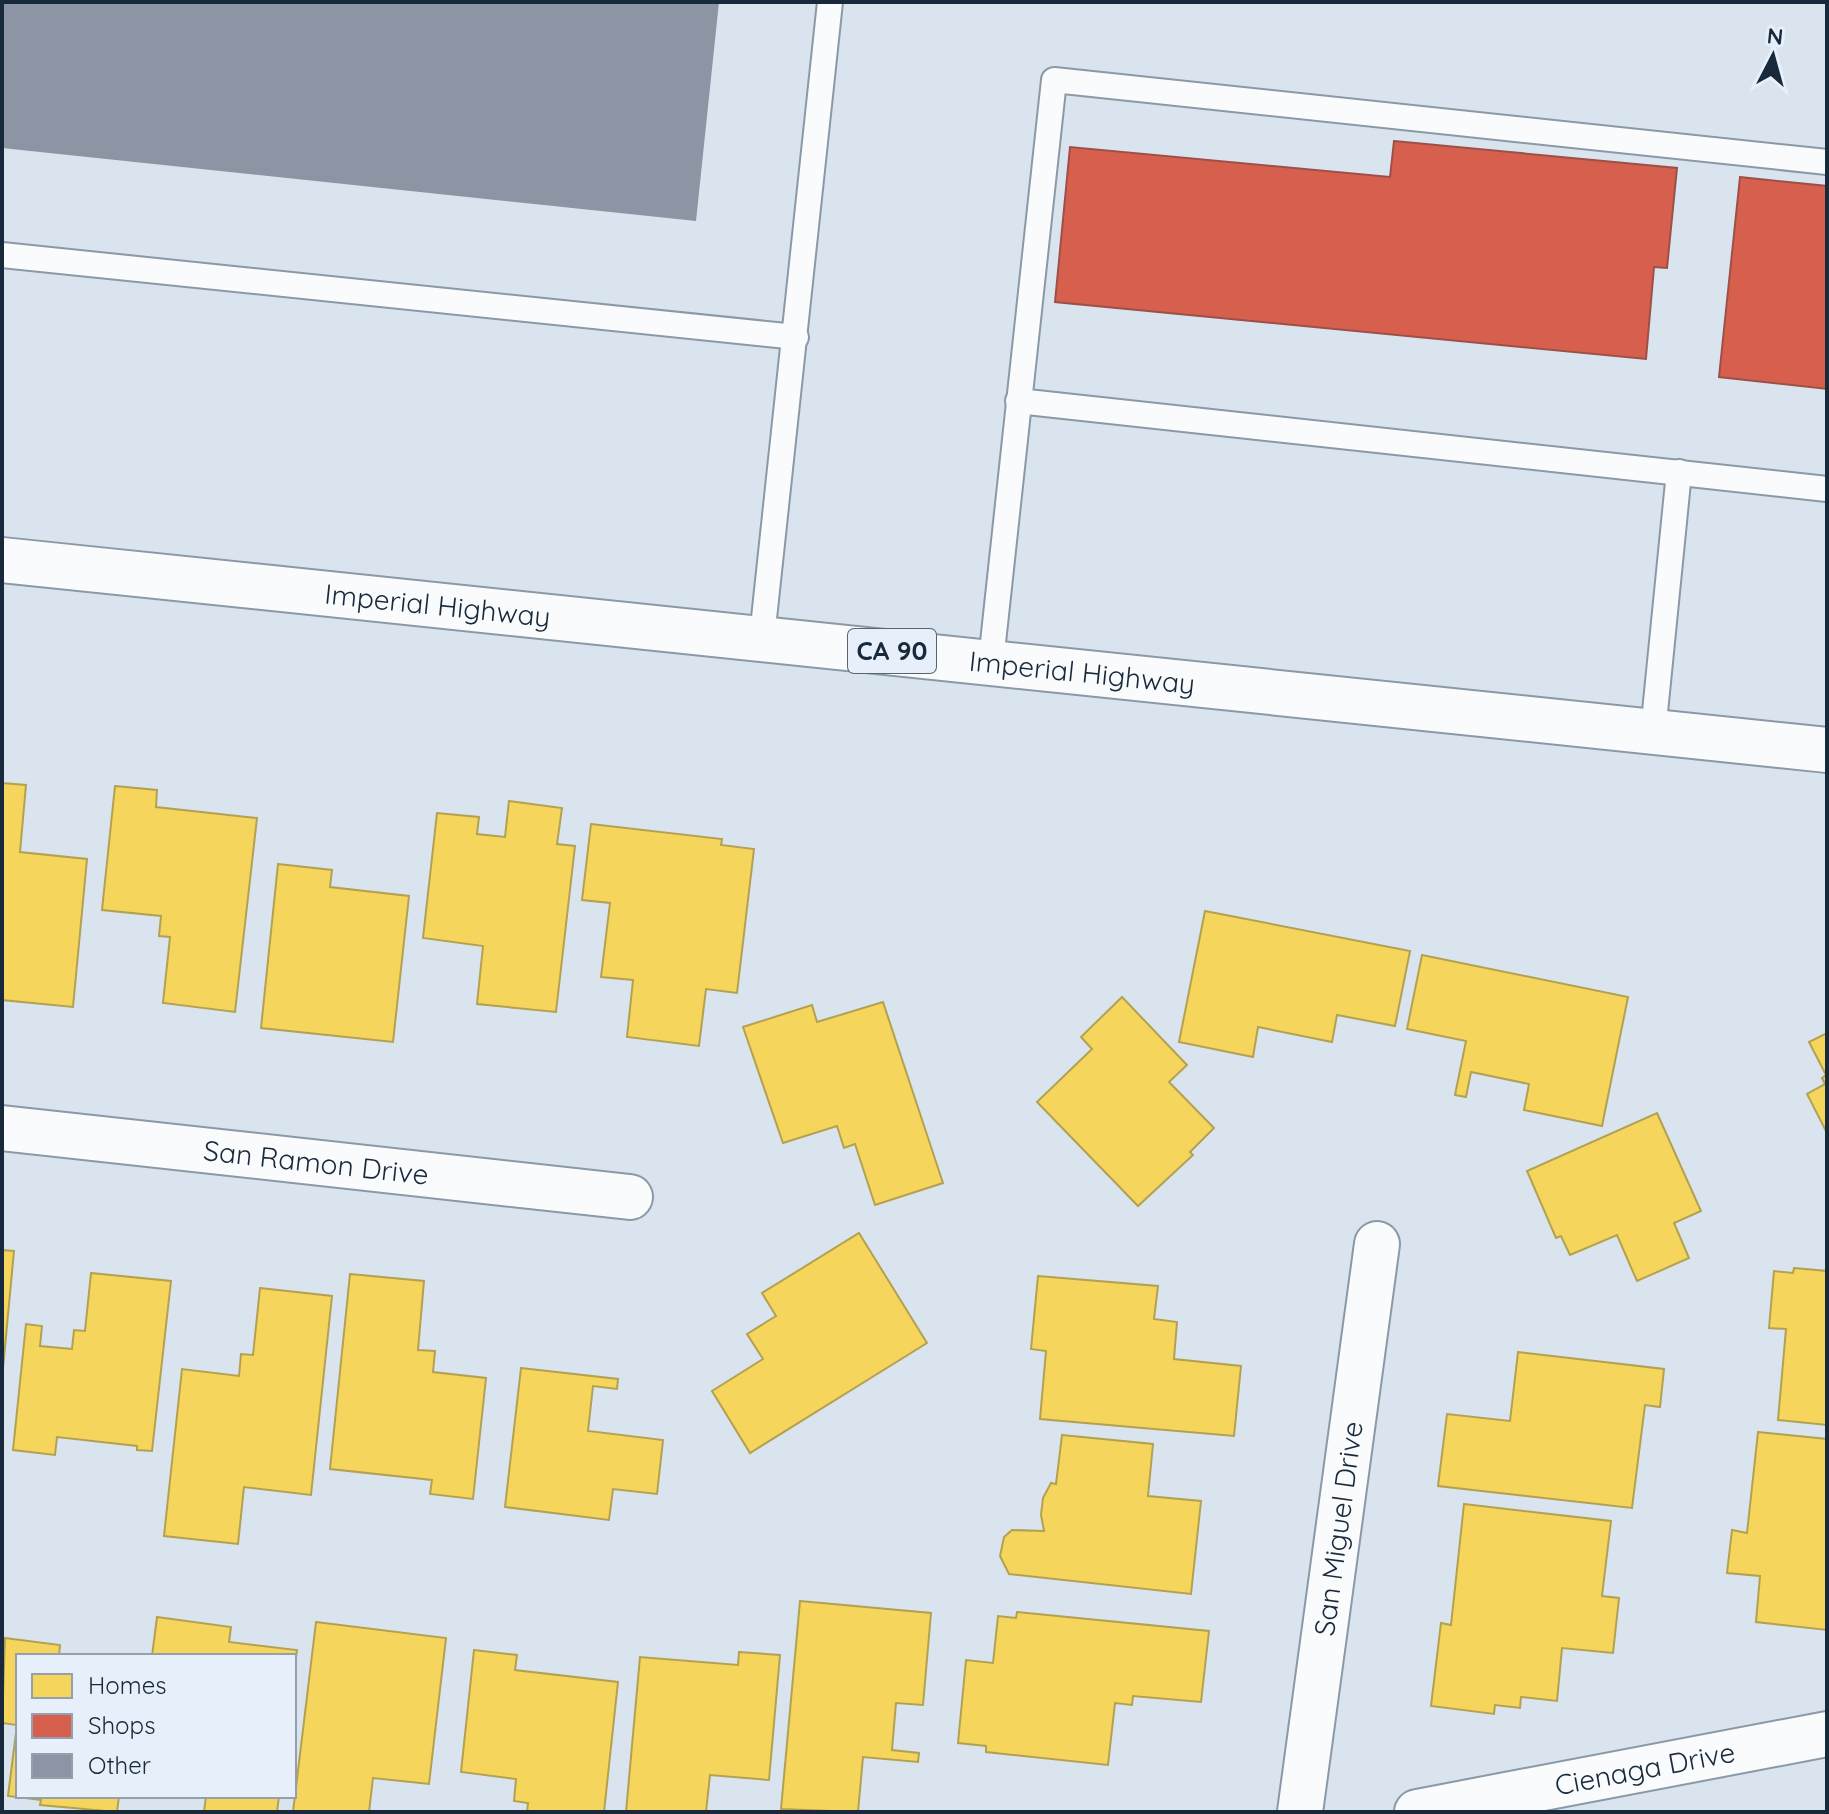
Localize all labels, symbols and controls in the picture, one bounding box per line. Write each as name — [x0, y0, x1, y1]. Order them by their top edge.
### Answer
north arrow — [1733, 16, 1813, 96]
text: N — [1766, 21, 1785, 51]
street label: Imperial Highway — [323, 576, 552, 634]
road number: CA 90 — [848, 629, 936, 673]
street label: Imperial Highway — [968, 643, 1197, 701]
street label: San Ramon Drive — [202, 1132, 430, 1192]
street label: San Miguel Drive — [1306, 1419, 1370, 1638]
legend — [16, 1654, 296, 1798]
text: Homes — [88, 1670, 166, 1700]
text: Shops — [88, 1710, 155, 1740]
street label: Cienaga Drive — [1552, 1734, 1738, 1802]
text: Other — [88, 1750, 151, 1780]

